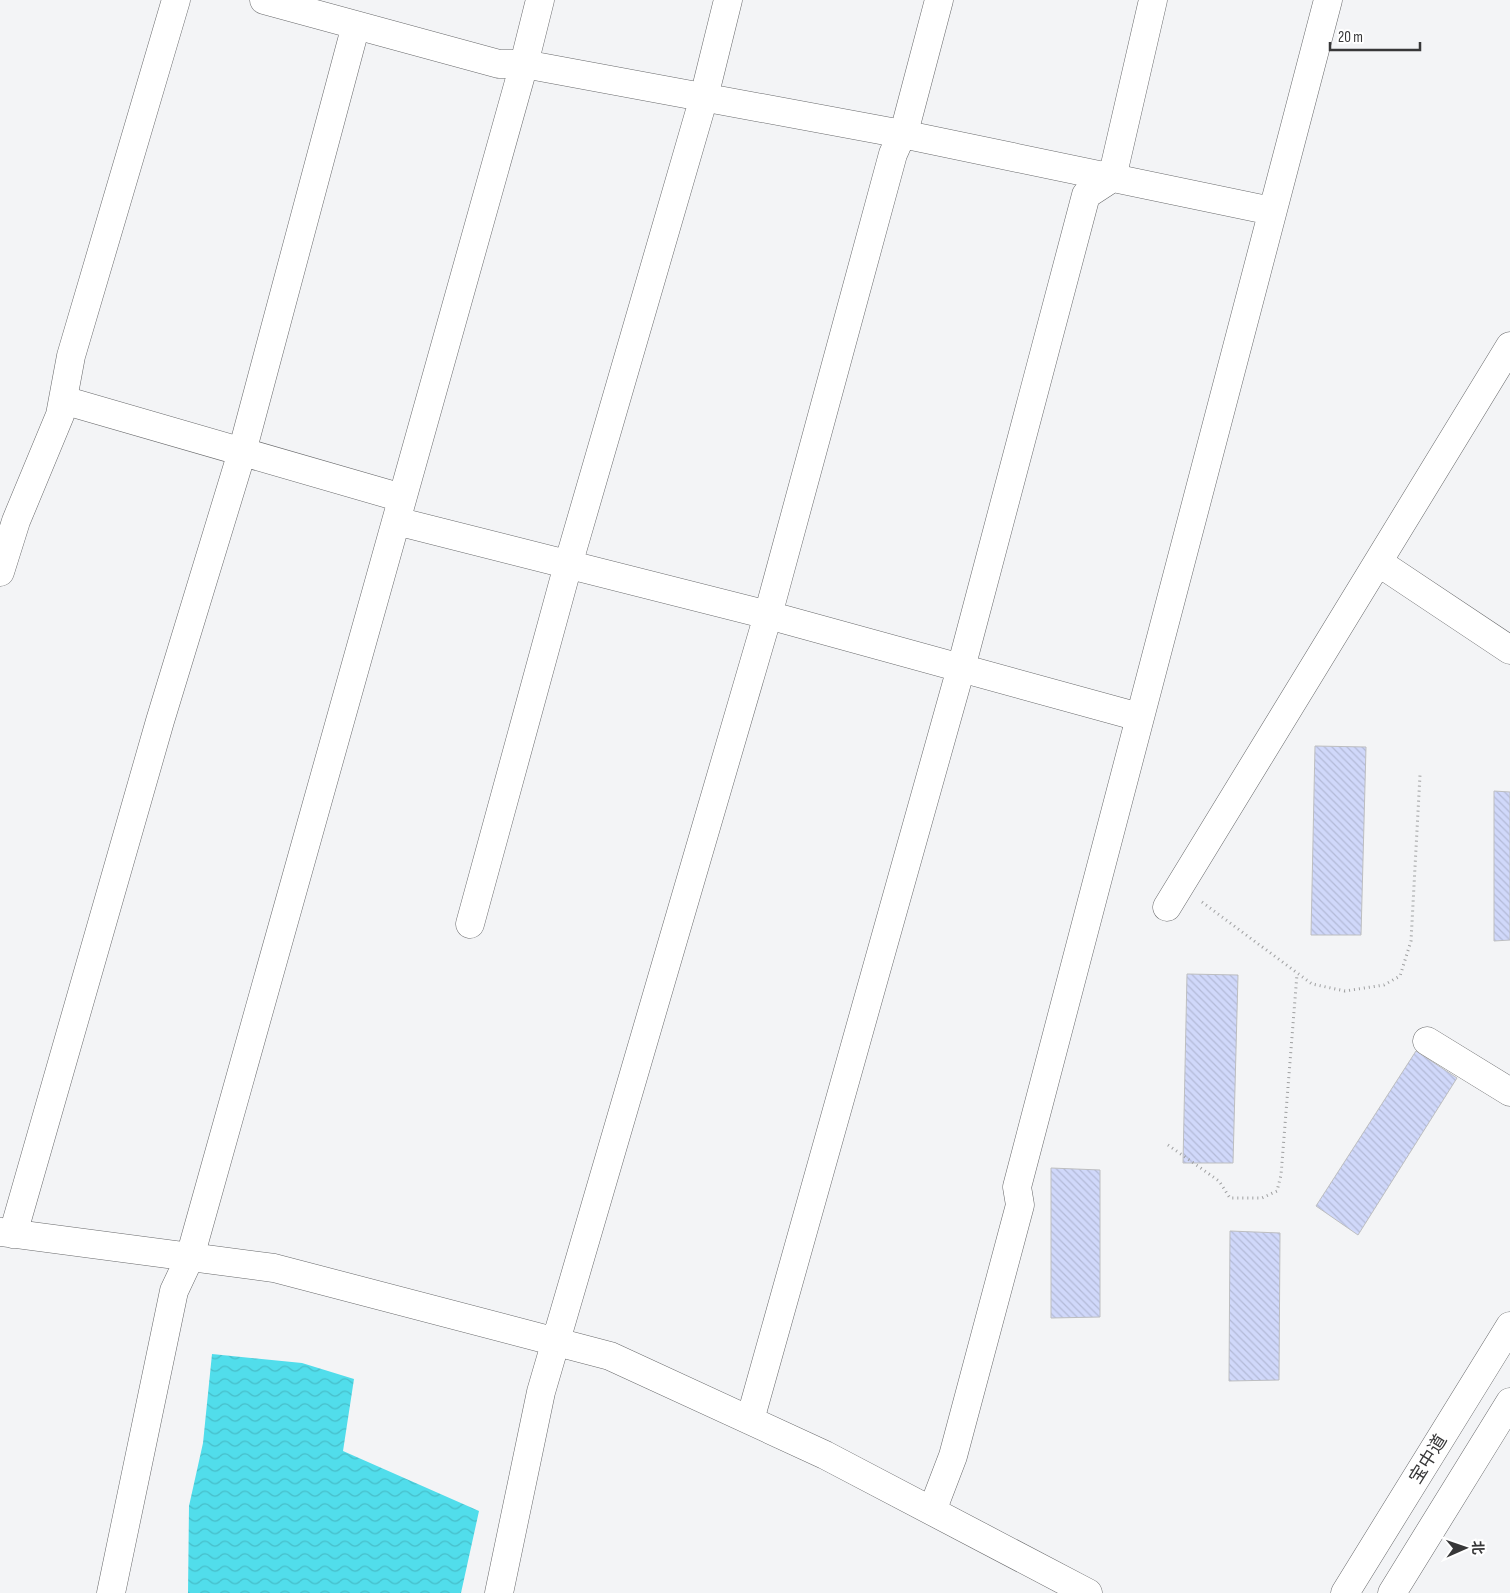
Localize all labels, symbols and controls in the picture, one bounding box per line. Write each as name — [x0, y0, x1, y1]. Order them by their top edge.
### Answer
scale bar — [1330, 20, 1420, 52]
text: 20 m — [1338, 28, 1363, 47]
street label: 宝中道 — [1405, 1431, 1452, 1488]
north arrow — [1440, 1523, 1490, 1573]
text: 北 — [1469, 1540, 1486, 1555]

